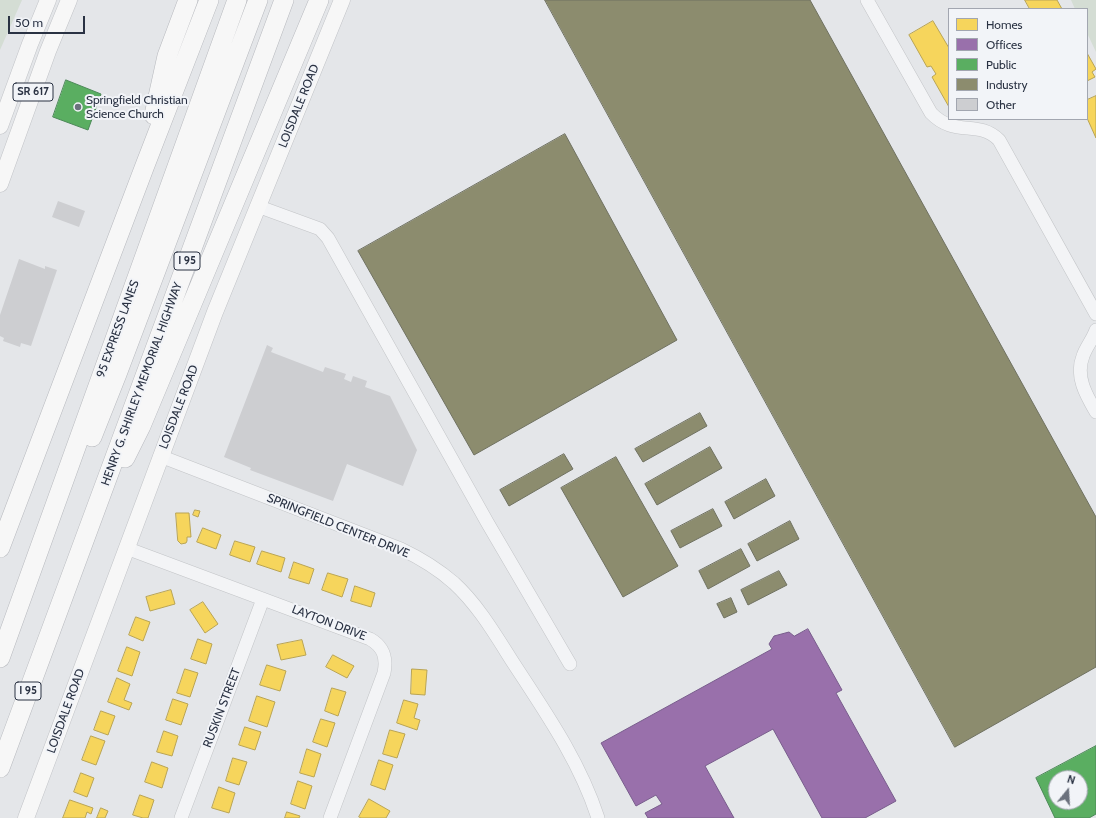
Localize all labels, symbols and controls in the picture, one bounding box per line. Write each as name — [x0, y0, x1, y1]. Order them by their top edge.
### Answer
scale bar — [10, 8, 87, 34]
legend — [948, 8, 1088, 120]
text: 50 m — [15, 15, 43, 30]
text: Homes — [986, 17, 1023, 32]
text: Offices — [986, 37, 1022, 52]
text: Public — [986, 57, 1017, 72]
street label: LOISDALE ROAD — [276, 62, 322, 150]
text: Industry — [986, 77, 1027, 92]
road number: SR 617 — [13, 83, 53, 101]
place label: Springfield Christian Science Church — [86, 93, 188, 121]
text: Other — [986, 97, 1016, 112]
marker: Springfield Christian Science Church — [73, 102, 83, 112]
road number: I 95 — [174, 252, 200, 270]
street label: 95 EXPRESS LANES — [94, 278, 142, 380]
street label: HENRY G. SHIRLEY MEMORIAL HIGHWAY — [98, 280, 186, 488]
street label: LOISDALE ROAD — [156, 363, 202, 451]
street label: SPRINGFIELD CENTER DRIVE — [265, 491, 411, 561]
street label: LAYTON DRIVE — [290, 602, 368, 644]
street label: RUSKIN STREET — [200, 666, 244, 750]
street label: LOISDALE ROAD — [44, 667, 88, 755]
road number: I 95 — [15, 682, 41, 700]
north arrow — [1048, 770, 1088, 810]
text: N — [1066, 772, 1077, 787]

